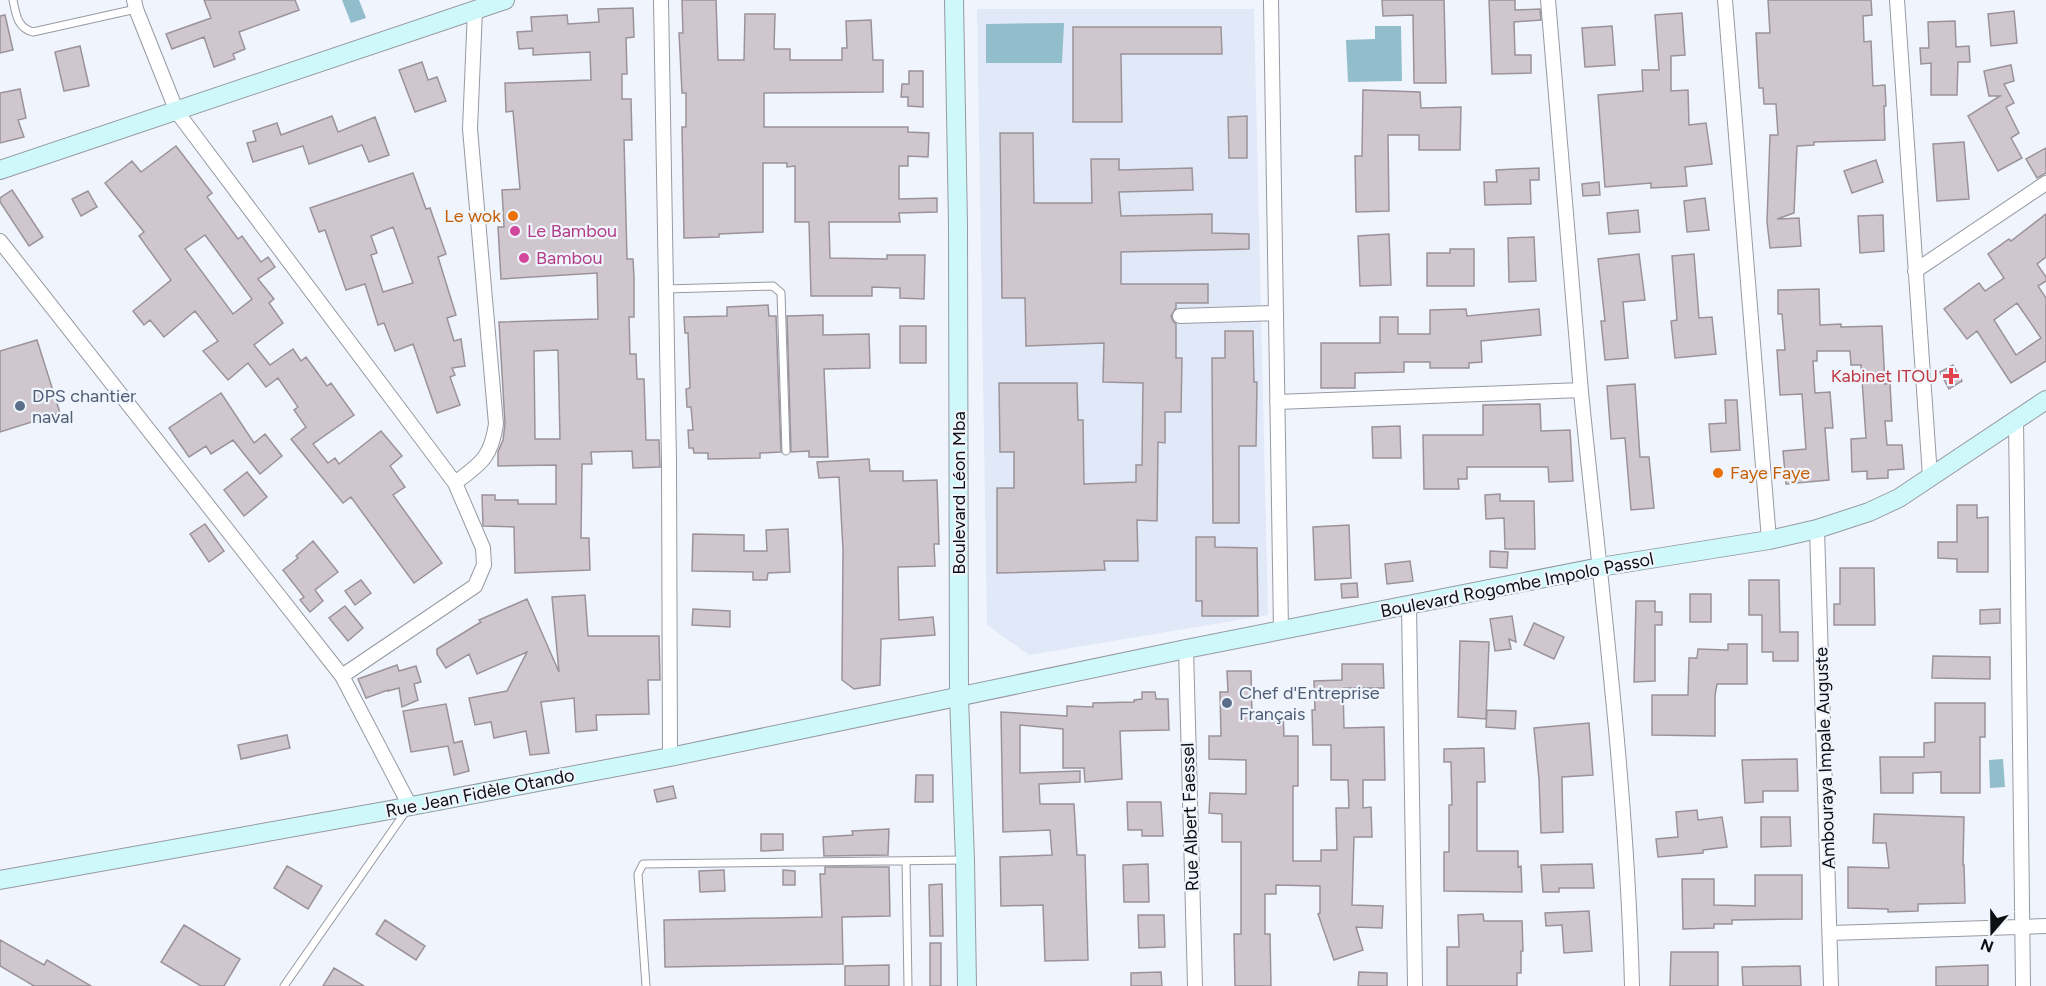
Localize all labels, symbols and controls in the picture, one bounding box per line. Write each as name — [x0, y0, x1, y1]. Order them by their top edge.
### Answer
place label: Le wok — [444, 205, 501, 227]
marker: Le wok — [506, 209, 520, 223]
place label: Le Bambou — [527, 220, 617, 242]
marker: Le Bambou — [508, 224, 522, 238]
place label: Bambou — [536, 247, 603, 269]
marker: Bambou — [517, 251, 531, 265]
place label: Kabinet ITOU — [1831, 365, 1938, 387]
marker: Kabinet ITOU — [1942, 367, 1960, 385]
place label: DPS chantier naval — [32, 385, 136, 428]
marker: DPS chantier naval — [13, 399, 27, 413]
street label: Boulevard Léon Mba — [948, 411, 970, 575]
place label: Faye Faye — [1730, 462, 1810, 484]
marker: Faye Faye — [1711, 466, 1725, 480]
street label: Boulevard Rogombe Impolo Passol — [1378, 548, 1656, 622]
street label: Ambouraya Impale Auguste — [1810, 646, 1840, 870]
place label: Chef d'Entreprise Français — [1239, 682, 1380, 725]
marker: Chef d'Entreprise Français — [1220, 696, 1234, 710]
street label: Rue Albert Faessel — [1176, 742, 1204, 892]
street label: Rue Jean Fidèle Otando — [384, 764, 576, 822]
north arrow — [1962, 902, 2022, 962]
text: N — [1978, 935, 1996, 957]

